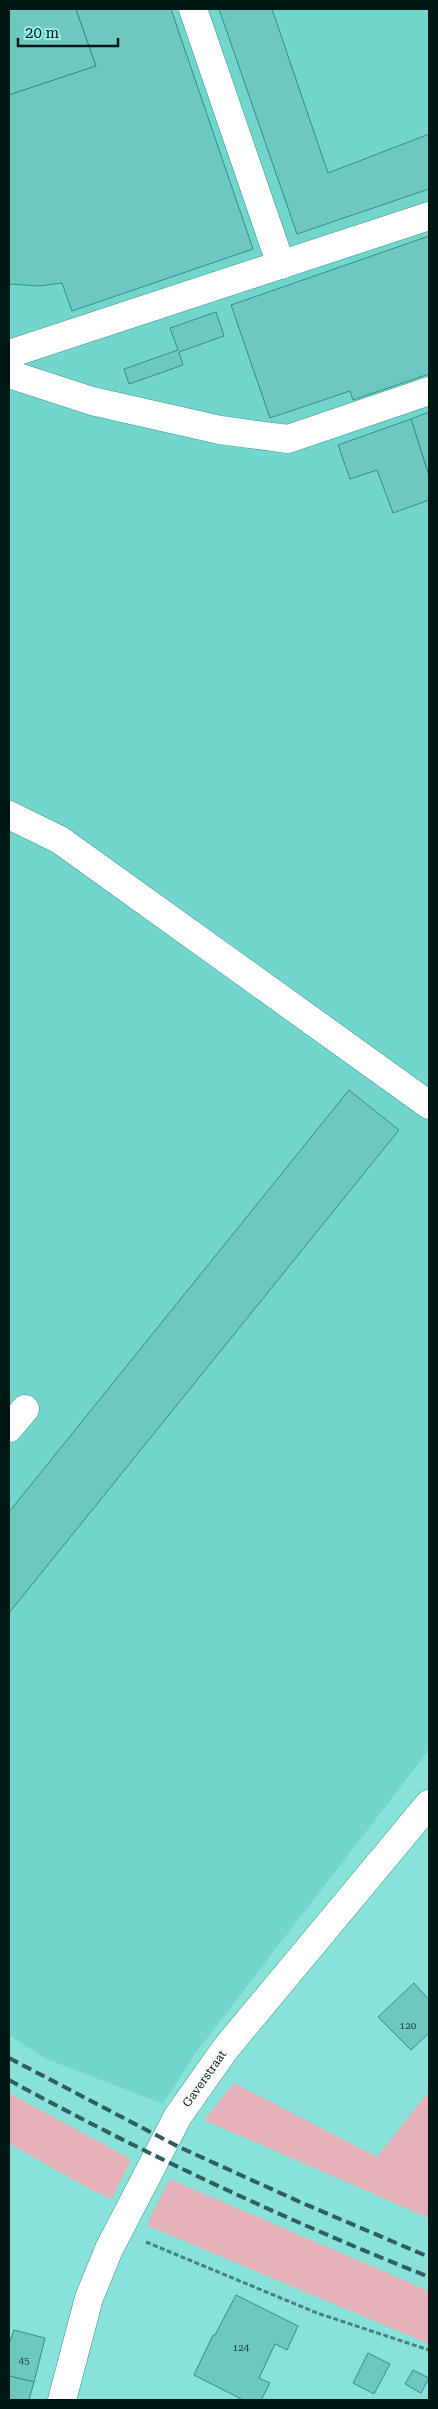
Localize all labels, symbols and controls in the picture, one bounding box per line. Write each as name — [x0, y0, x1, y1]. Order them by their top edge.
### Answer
scale bar — [18, 15, 118, 47]
text: 20 m — [25, 24, 60, 42]
house number: 120 — [400, 2020, 417, 2031]
street label: Gaverstraat — [180, 2047, 229, 2110]
house number: 124 — [233, 2342, 250, 2353]
house number: 45 — [18, 2355, 30, 2366]

